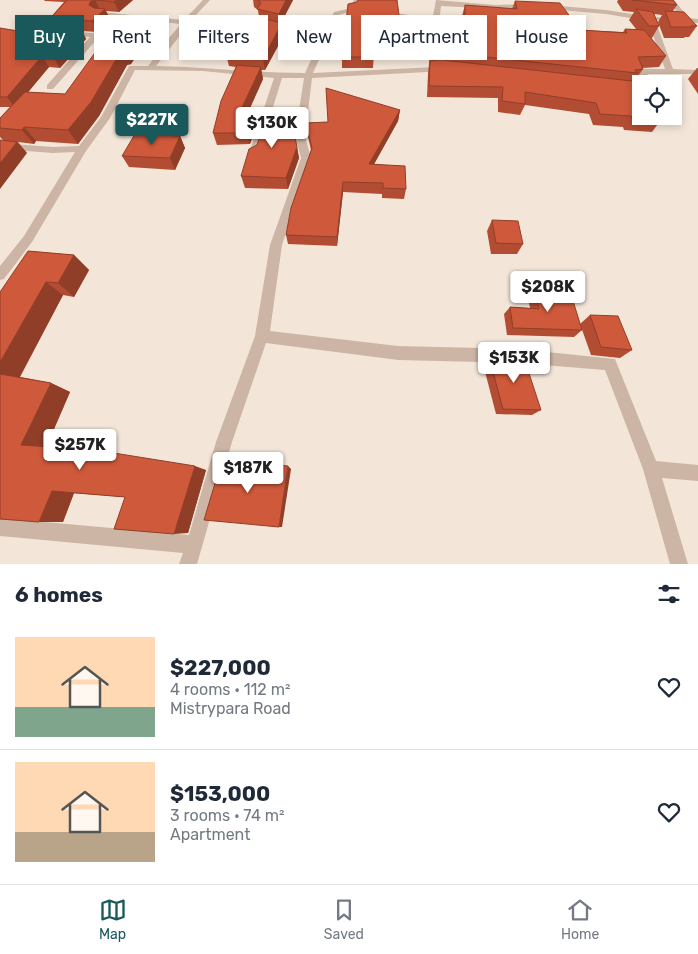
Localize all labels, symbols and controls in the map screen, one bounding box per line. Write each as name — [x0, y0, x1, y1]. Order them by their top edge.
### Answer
chip: Buy — [15, 15, 84, 60]
chip: Rent — [94, 15, 169, 60]
chip: Filters — [179, 15, 268, 60]
chip: New — [278, 15, 351, 60]
chip: Apartment — [361, 15, 487, 60]
chip: House — [497, 15, 586, 60]
map controls — [632, 75, 682, 125]
button: locate — [632, 75, 682, 125]
pin: $227K — [117, 104, 187, 146]
pin: $130K — [237, 106, 307, 149]
text: $227K — [126, 110, 178, 129]
text: $130K — [247, 113, 297, 132]
pin: $208K — [513, 270, 583, 313]
text: $208K — [521, 277, 575, 296]
pin: $153K — [479, 342, 549, 384]
text: $153K — [489, 348, 539, 367]
pin: $257K — [45, 428, 115, 471]
text: $257K — [54, 435, 106, 454]
pin: $187K — [213, 452, 283, 494]
text: $187K — [223, 458, 273, 477]
icon: filters — [655, 580, 683, 608]
text: 6 homes — [15, 582, 103, 607]
text: $227,000 — [170, 655, 271, 680]
icon: home — [55, 657, 115, 717]
icon: heart — [655, 673, 683, 701]
text: 4 rooms · 112 m² — [170, 680, 290, 699]
text: Mistrypara Road — [170, 699, 291, 718]
text: $153,000 — [170, 781, 270, 806]
icon: home — [55, 782, 115, 842]
icon: heart — [655, 798, 683, 826]
text: 3 rooms · 74 m² — [170, 806, 285, 825]
text: Apartment — [170, 825, 250, 844]
tab: Map — [99, 896, 127, 943]
tab: Saved — [324, 896, 364, 943]
tab: Home — [561, 896, 599, 943]

